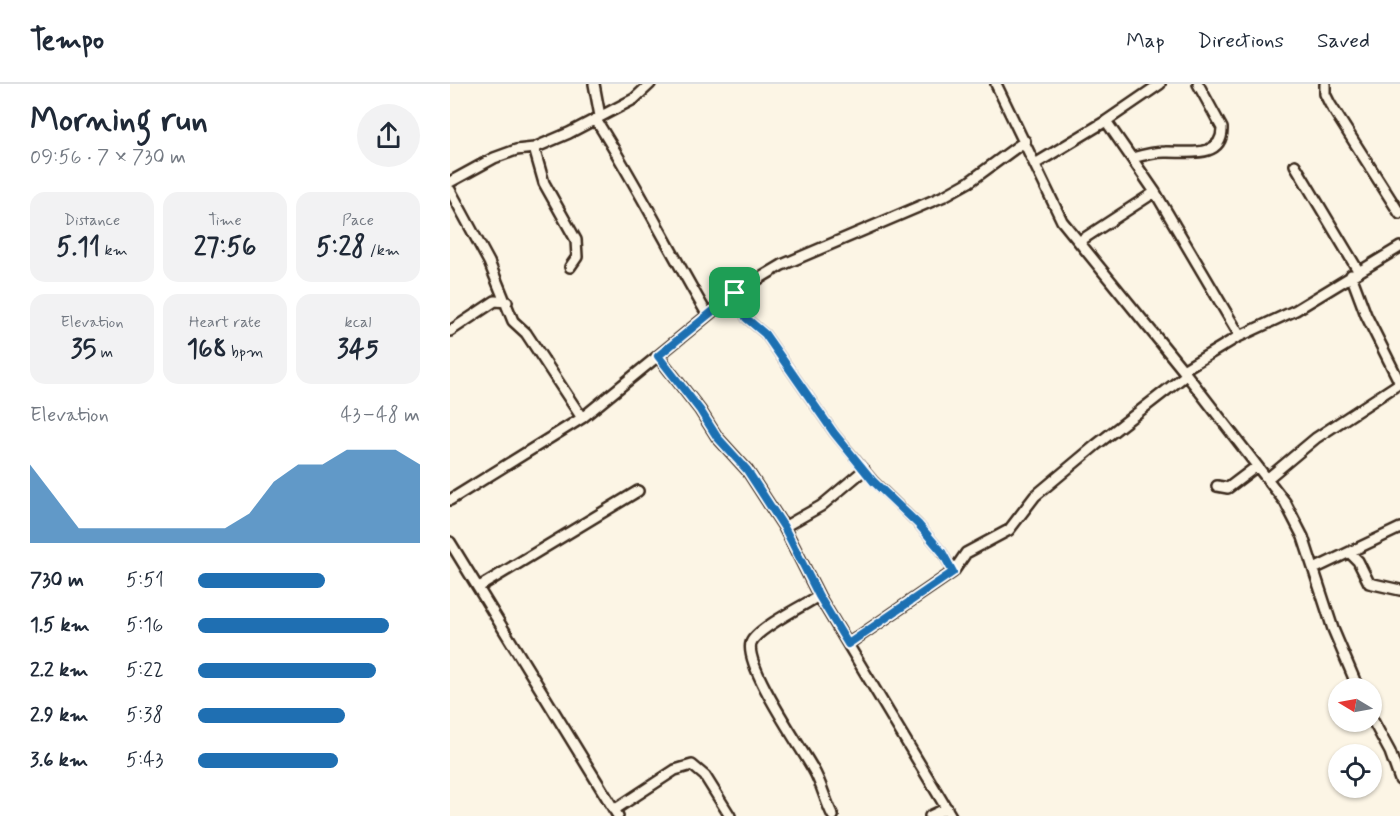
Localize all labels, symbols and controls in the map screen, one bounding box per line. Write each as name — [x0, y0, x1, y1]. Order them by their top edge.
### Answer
text: Tempo — [30, 23, 104, 60]
text: Map — [1126, 27, 1165, 55]
text: Directions — [1198, 27, 1284, 55]
text: Saved — [1317, 27, 1370, 55]
text: Morning run — [30, 99, 208, 143]
button: share — [357, 104, 420, 167]
text: 09:56 · 7 × 730 m — [30, 144, 186, 171]
text: Distance — [64, 210, 120, 231]
text: Time — [208, 210, 242, 231]
text: Pace — [342, 210, 374, 231]
text: 5.11 — [56, 231, 100, 265]
text: 27:56 — [194, 231, 256, 265]
text: 5:28 — [316, 231, 365, 265]
text: km — [100, 240, 128, 261]
text: /km — [365, 240, 400, 261]
pin — [709, 267, 760, 318]
icon: arrive — [718, 276, 751, 309]
text: Elevation — [61, 312, 124, 333]
text: Heart rate — [189, 312, 261, 333]
text: kcal — [345, 312, 371, 333]
text: 35 — [71, 333, 96, 367]
text: 168 — [187, 333, 227, 367]
text: 345 — [337, 333, 379, 367]
text: m — [96, 342, 113, 363]
text: bpm — [227, 342, 263, 363]
text: Elevation — [30, 402, 109, 429]
text: 43–48 m — [341, 402, 420, 429]
text: 730 m — [30, 567, 84, 594]
text: 5:51 — [126, 567, 164, 594]
text: 1.5 km — [30, 612, 90, 639]
text: 5:16 — [126, 612, 163, 639]
text: 2.2 km — [30, 657, 88, 684]
text: 5:22 — [126, 657, 164, 684]
north arrow — [1328, 678, 1382, 732]
map controls — [1328, 678, 1382, 798]
text: 2.9 km — [30, 702, 88, 729]
text: 5:38 — [126, 702, 163, 729]
button: locate — [1328, 744, 1382, 798]
text: 3.6 km — [30, 747, 88, 774]
text: 5:43 — [126, 747, 163, 774]

